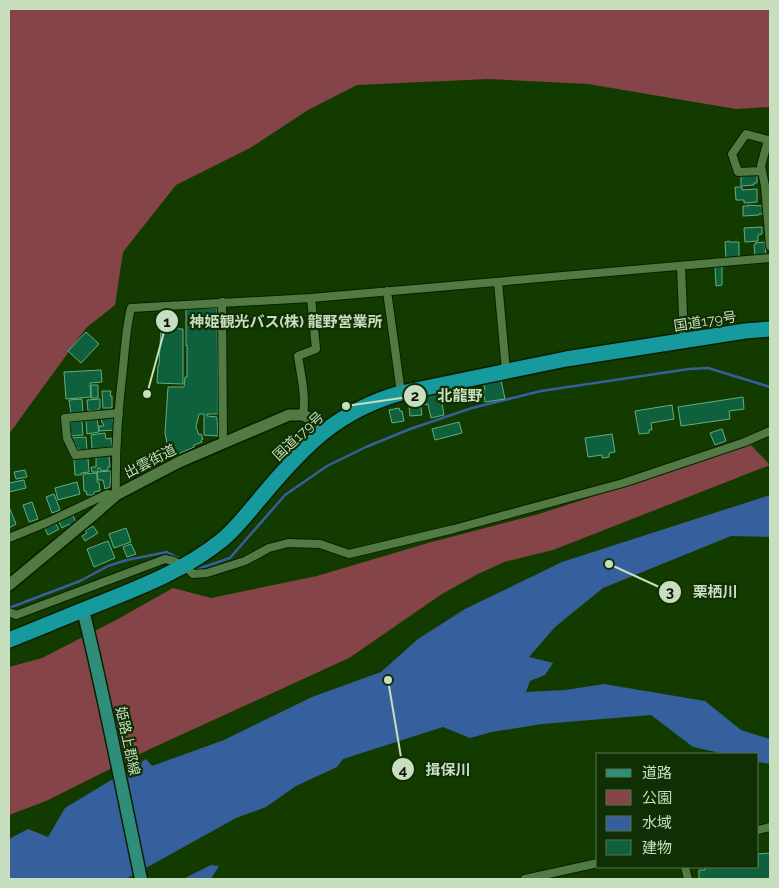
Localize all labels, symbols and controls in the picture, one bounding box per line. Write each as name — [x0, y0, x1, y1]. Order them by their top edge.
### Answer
callout: 神姫観光バス(株) 龍野営業所 — [154, 306, 392, 336]
street label: 国道179号 — [672, 308, 738, 334]
text: 1 — [163, 313, 171, 331]
text: 神姫観光バス(株) 龍野営業所 — [189, 313, 382, 331]
callout: 北龍野 — [403, 381, 493, 411]
text: 2 — [411, 387, 419, 405]
text: 北龍野 — [437, 387, 483, 405]
street label: 国道179号 — [269, 408, 327, 464]
street label: 出雲街道 — [121, 441, 179, 481]
callout: 栗栖川 — [658, 577, 748, 607]
text: 3 — [666, 583, 674, 601]
text: 栗栖川 — [692, 583, 738, 601]
street label: 姫路上郡線 — [113, 705, 143, 777]
legend — [596, 753, 759, 868]
callout: 揖保川 — [390, 754, 480, 784]
text: 4 — [399, 761, 408, 779]
text: 揖保川 — [425, 761, 471, 779]
text: 道路 — [642, 764, 672, 782]
text: 公園 — [642, 789, 672, 807]
text: 水域 — [642, 814, 672, 832]
text: 建物 — [642, 839, 672, 857]

